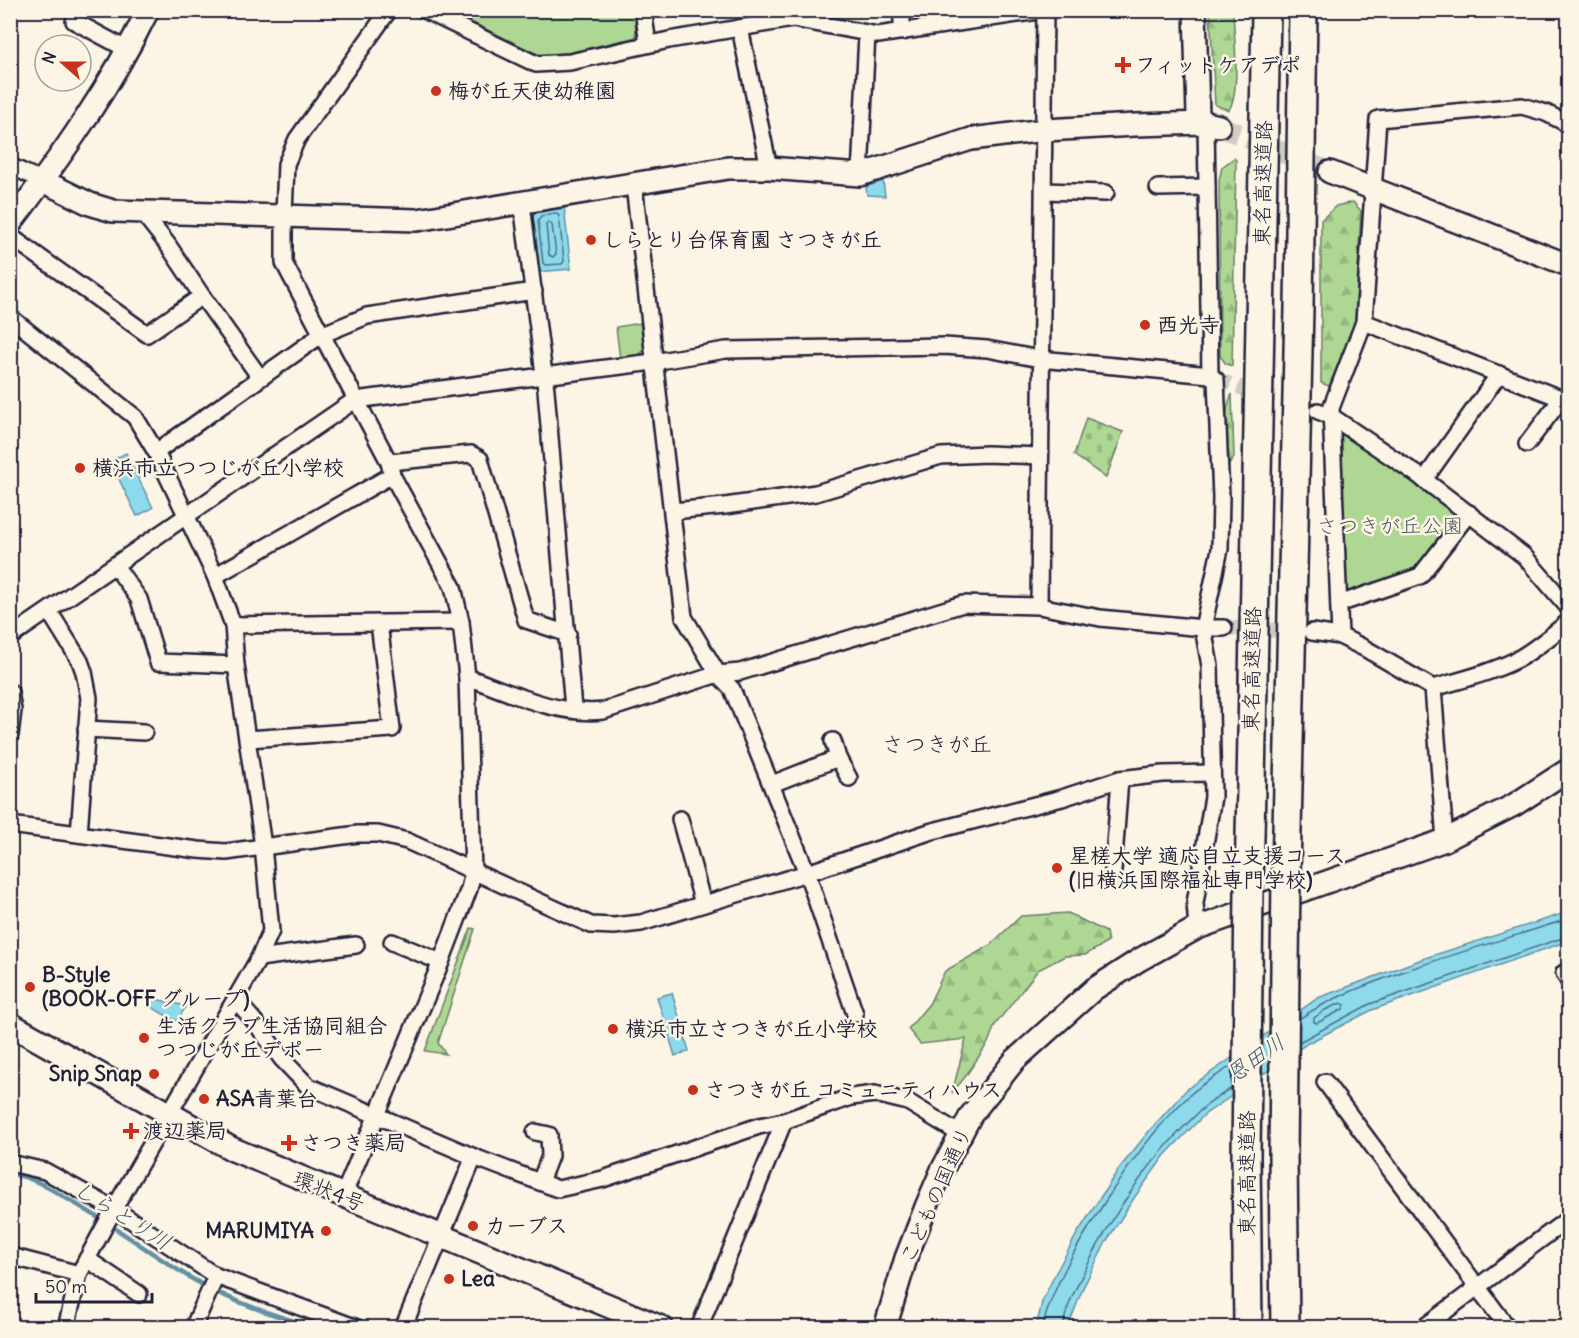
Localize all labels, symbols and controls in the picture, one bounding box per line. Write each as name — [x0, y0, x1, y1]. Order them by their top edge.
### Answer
north arrow — [33, 33, 93, 93]
text: N — [38, 49, 60, 66]
place label: フィットケアデポ — [1135, 51, 1301, 78]
marker: フィットケアデポ — [1116, 58, 1130, 72]
place label: 梅が丘天使幼稚園 — [448, 77, 616, 104]
marker: 梅が丘天使幼稚園 — [429, 84, 443, 98]
street label: 東名高速道路 — [1248, 120, 1277, 246]
place label: しらとり台保育園 さつきが丘 — [603, 226, 881, 253]
marker: しらとり台保育園 さつきが丘 — [584, 233, 598, 247]
place label: 西光寺 — [1157, 311, 1220, 338]
marker: 西光寺 — [1138, 318, 1152, 332]
place label: 横浜市立つつじが丘小学校 — [92, 454, 344, 481]
marker: 横浜市立つつじが丘小学校 — [73, 461, 87, 475]
park label: さつきが丘公園 — [1317, 512, 1463, 539]
street label: 東名高速道路 — [1237, 606, 1266, 732]
district label: さつきが丘 — [882, 730, 992, 758]
place label: 星槎大学 適応自立支援コース (旧横浜国際福祉専門学校) — [1069, 842, 1346, 893]
marker: 星槎大学 適応自立支援コース (旧横浜国際福祉専門学校) — [1050, 861, 1064, 875]
place label: B-Style (BOOK-OFF グループ) — [42, 961, 250, 1012]
marker: B-Style (BOOK-OFF グループ) — [23, 980, 37, 994]
place label: 生活クラブ生活協同組合 つつじが丘デポー — [156, 1012, 387, 1063]
place label: 横浜市立さつきが丘小学校 — [625, 1015, 877, 1042]
marker: 横浜市立さつきが丘小学校 — [606, 1022, 620, 1036]
water label: 恩田川 — [1220, 1028, 1290, 1088]
marker: 生活クラブ生活協同組合 つつじが丘デポー — [137, 1031, 151, 1045]
place label: Snip Snap — [49, 1060, 142, 1087]
marker: Snip Snap — [147, 1067, 161, 1081]
place label: さつきが丘 コミュニティハウス — [705, 1076, 1002, 1103]
marker: さつきが丘 コミュニティハウス — [686, 1083, 700, 1097]
place label: ASA青葉台 — [216, 1085, 318, 1112]
marker: ASA青葉台 — [197, 1092, 211, 1106]
street label: 東名高速道路 — [1233, 1110, 1260, 1236]
place label: 渡辺薬局 — [143, 1117, 227, 1144]
street label: こどもの国通り — [893, 1122, 978, 1267]
marker: 渡辺薬局 — [124, 1124, 138, 1138]
place label: さつき薬局 — [301, 1129, 406, 1156]
marker: さつき薬局 — [282, 1136, 296, 1150]
street label: 環状4号 — [289, 1164, 369, 1217]
water label: しらとり川 — [69, 1174, 177, 1256]
place label: カーブス — [485, 1212, 568, 1239]
place label: MARUMIYA — [205, 1217, 315, 1244]
marker: カーブス — [466, 1219, 480, 1233]
marker: MARUMIYA — [319, 1224, 333, 1238]
place label: Lea — [461, 1265, 495, 1292]
scale bar — [36, 1266, 152, 1304]
marker: Lea — [442, 1272, 456, 1286]
text: 50 m — [45, 1275, 87, 1298]

